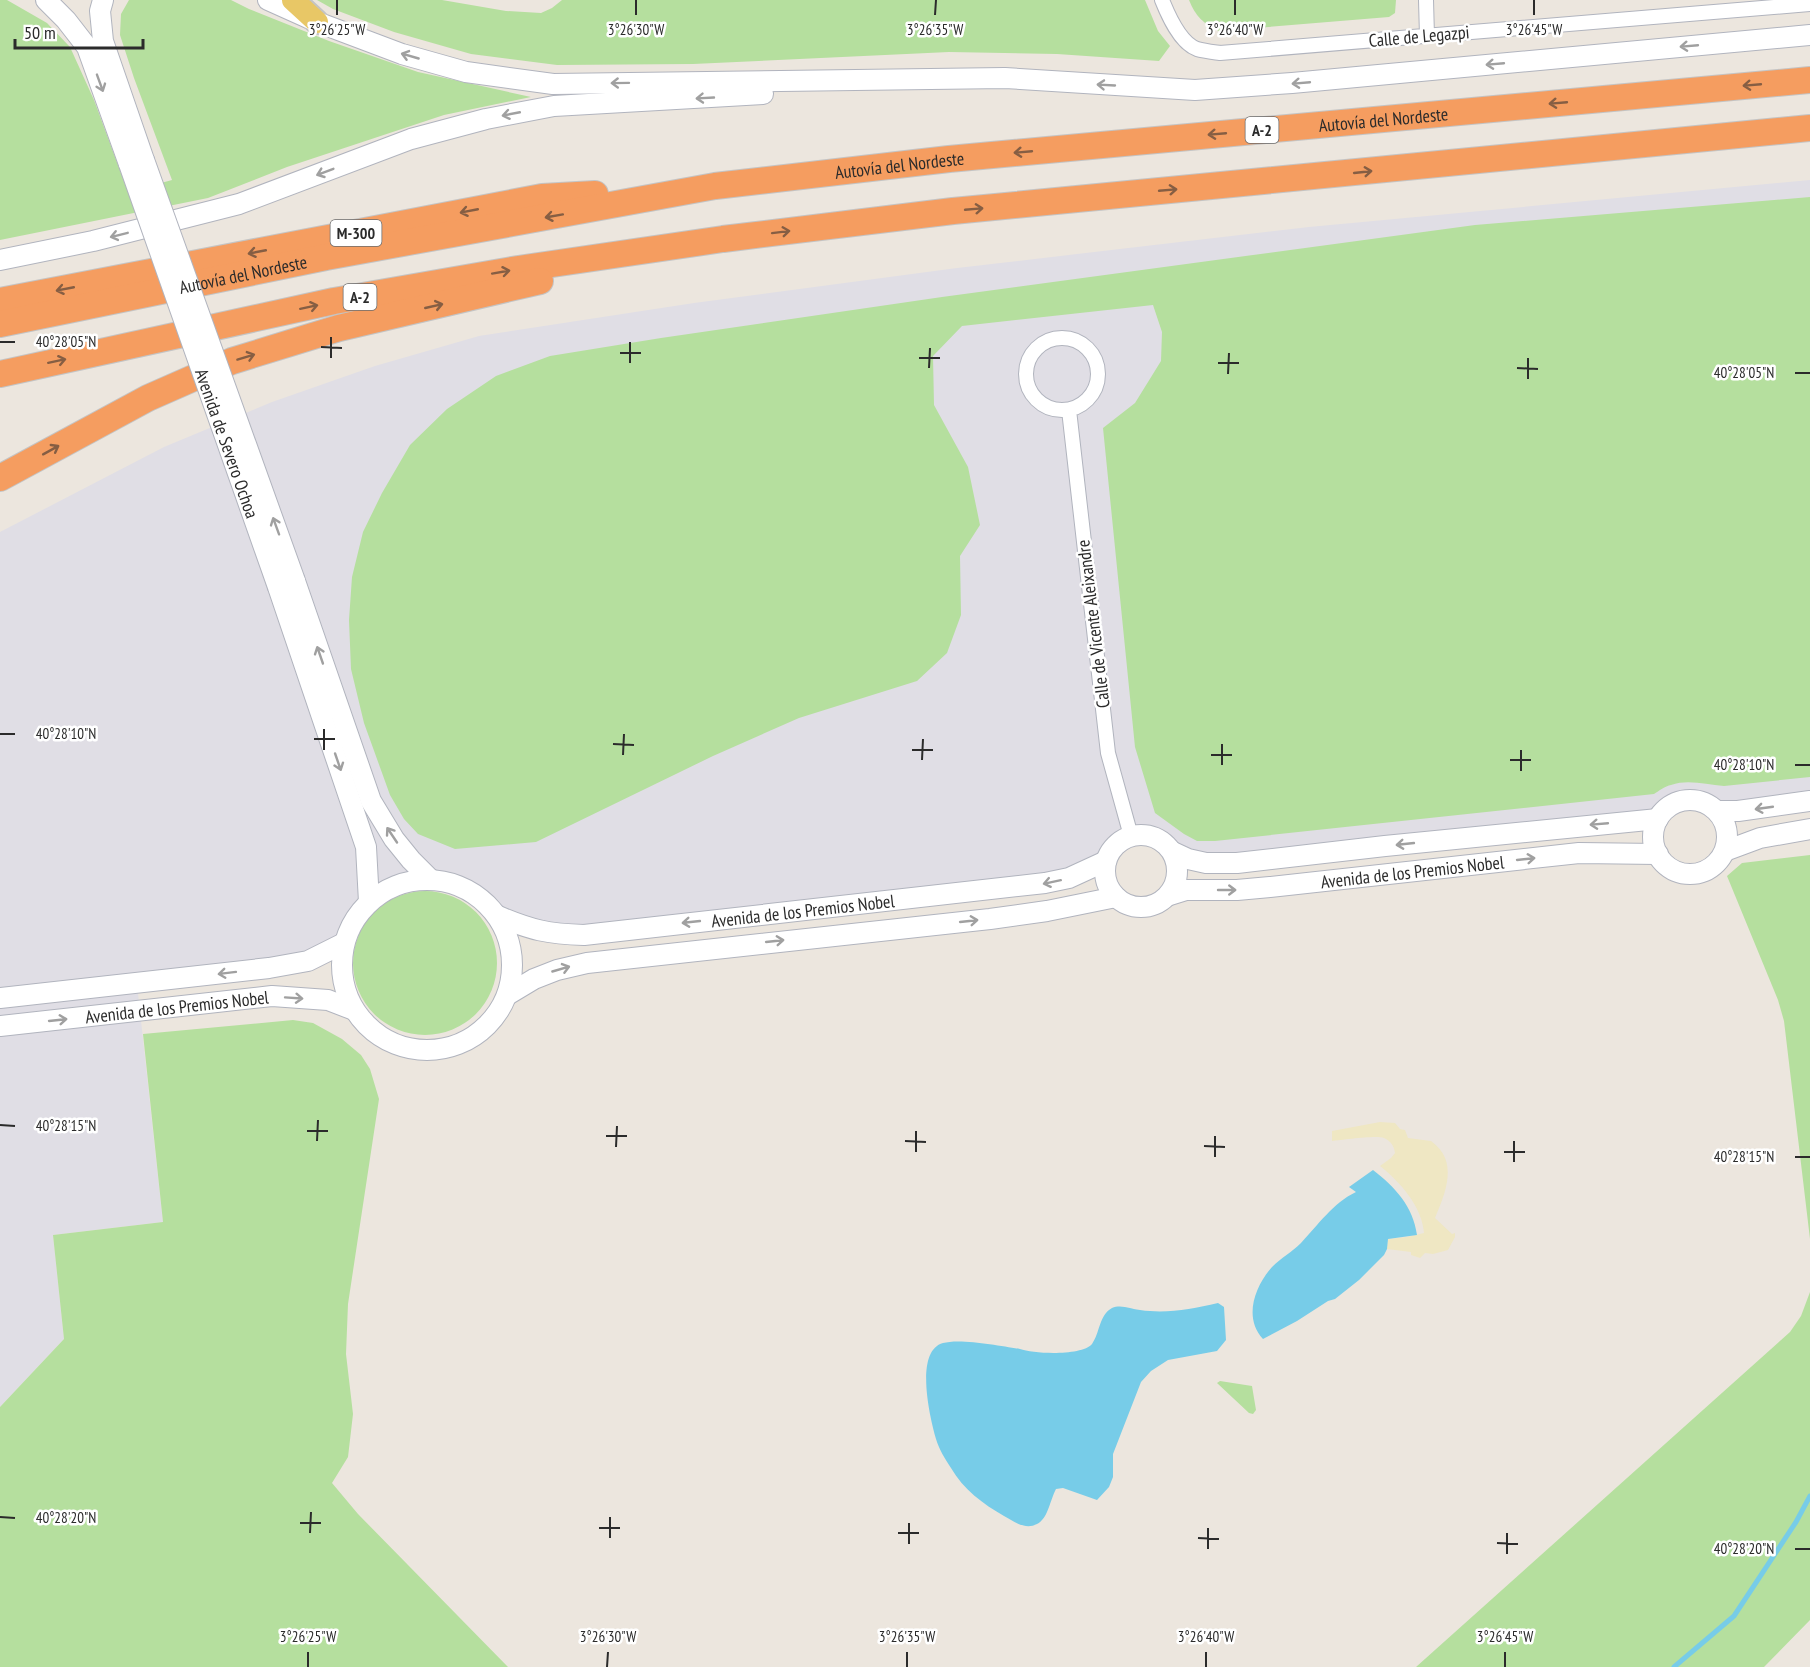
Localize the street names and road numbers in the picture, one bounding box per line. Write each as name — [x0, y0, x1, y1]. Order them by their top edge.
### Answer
street label: Calle de Legazpi — [1368, 20, 1470, 52]
street label: Autovía del Nordeste — [1318, 102, 1449, 137]
road number: A-2 — [1246, 117, 1278, 143]
street label: Autovía del Nordeste — [834, 146, 965, 184]
road number: M-300 — [330, 220, 382, 246]
street label: Autovía del Nordeste — [177, 250, 309, 298]
road number: A-2 — [344, 284, 376, 310]
street label: Avenida de Severo Ochoa — [190, 365, 264, 521]
street label: Calle de Vicente Aleixandre — [1071, 539, 1115, 709]
street label: Avenida de los Premios Nobel — [1319, 850, 1506, 893]
street label: Avenida de los Premios Nobel — [710, 888, 896, 932]
street label: Avenida de los Premios Nobel — [84, 985, 271, 1028]

